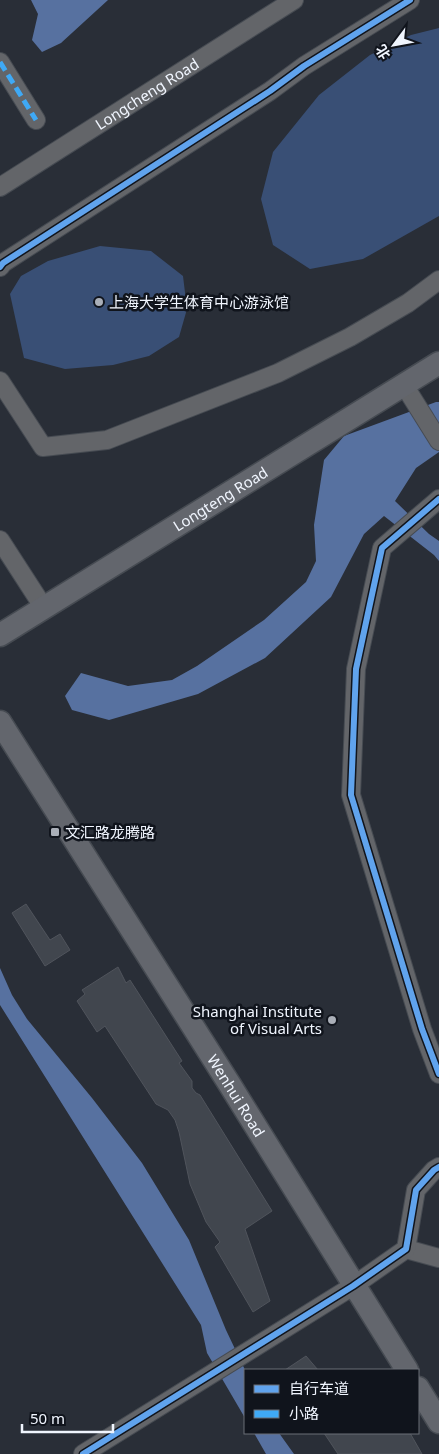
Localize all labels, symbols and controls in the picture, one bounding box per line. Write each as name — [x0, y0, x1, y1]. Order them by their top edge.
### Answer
north arrow — [369, 20, 419, 70]
text: 北 — [371, 41, 394, 63]
street label: Longcheng Road — [91, 53, 202, 134]
place label: 上海大学生体育中心游泳馆 — [109, 292, 289, 312]
marker: 上海大学生体育中心游泳馆 — [93, 296, 105, 308]
street label: Longteng Road — [169, 462, 271, 535]
place label: 文汇路龙腾路 — [65, 822, 155, 842]
marker: 文汇路龙腾路 — [49, 826, 61, 838]
place label: Shanghai Institute of Visual Arts — [193, 1001, 322, 1038]
marker: Shanghai Institute of Visual Arts — [326, 1014, 338, 1026]
street label: Wenhui Road — [203, 1050, 270, 1141]
legend — [244, 1369, 419, 1434]
text: 自行车道 — [289, 1378, 349, 1398]
scale bar — [22, 1402, 114, 1434]
text: 小路 — [289, 1403, 319, 1423]
text: 50 m — [30, 1408, 65, 1428]

